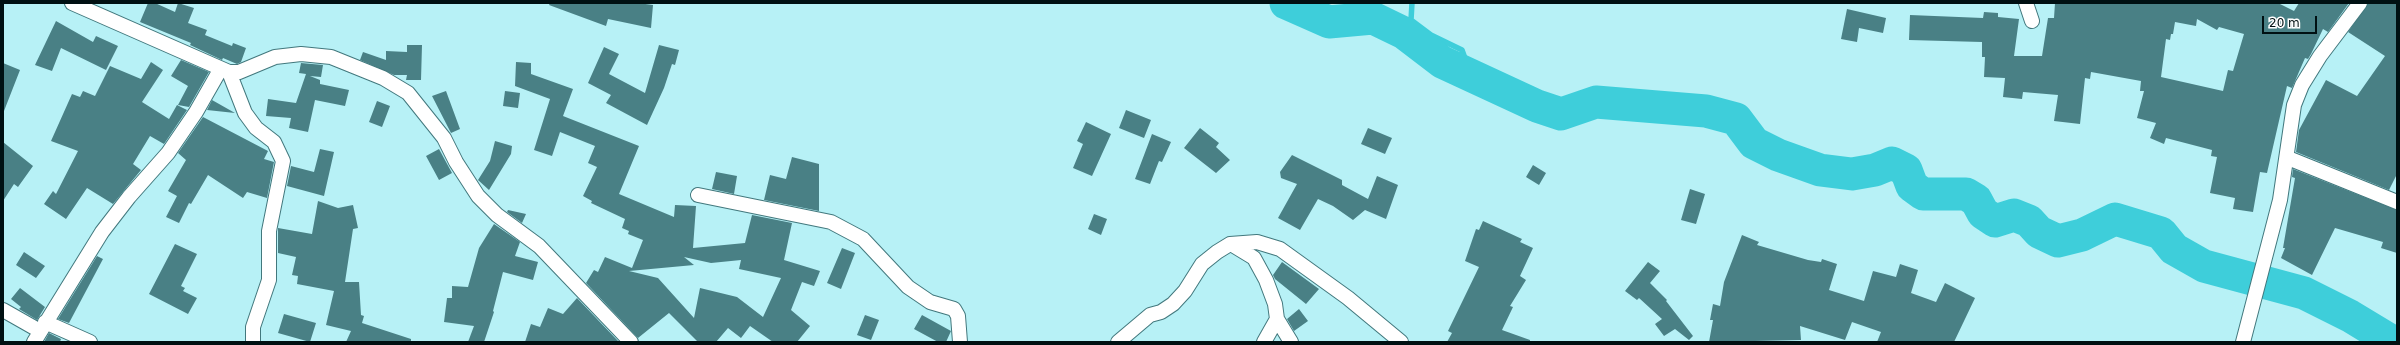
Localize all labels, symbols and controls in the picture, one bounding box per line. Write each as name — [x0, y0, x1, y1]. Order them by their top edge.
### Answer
scale bar — [2264, 8, 2319, 34]
text: 20 m — [2269, 16, 2300, 30]

